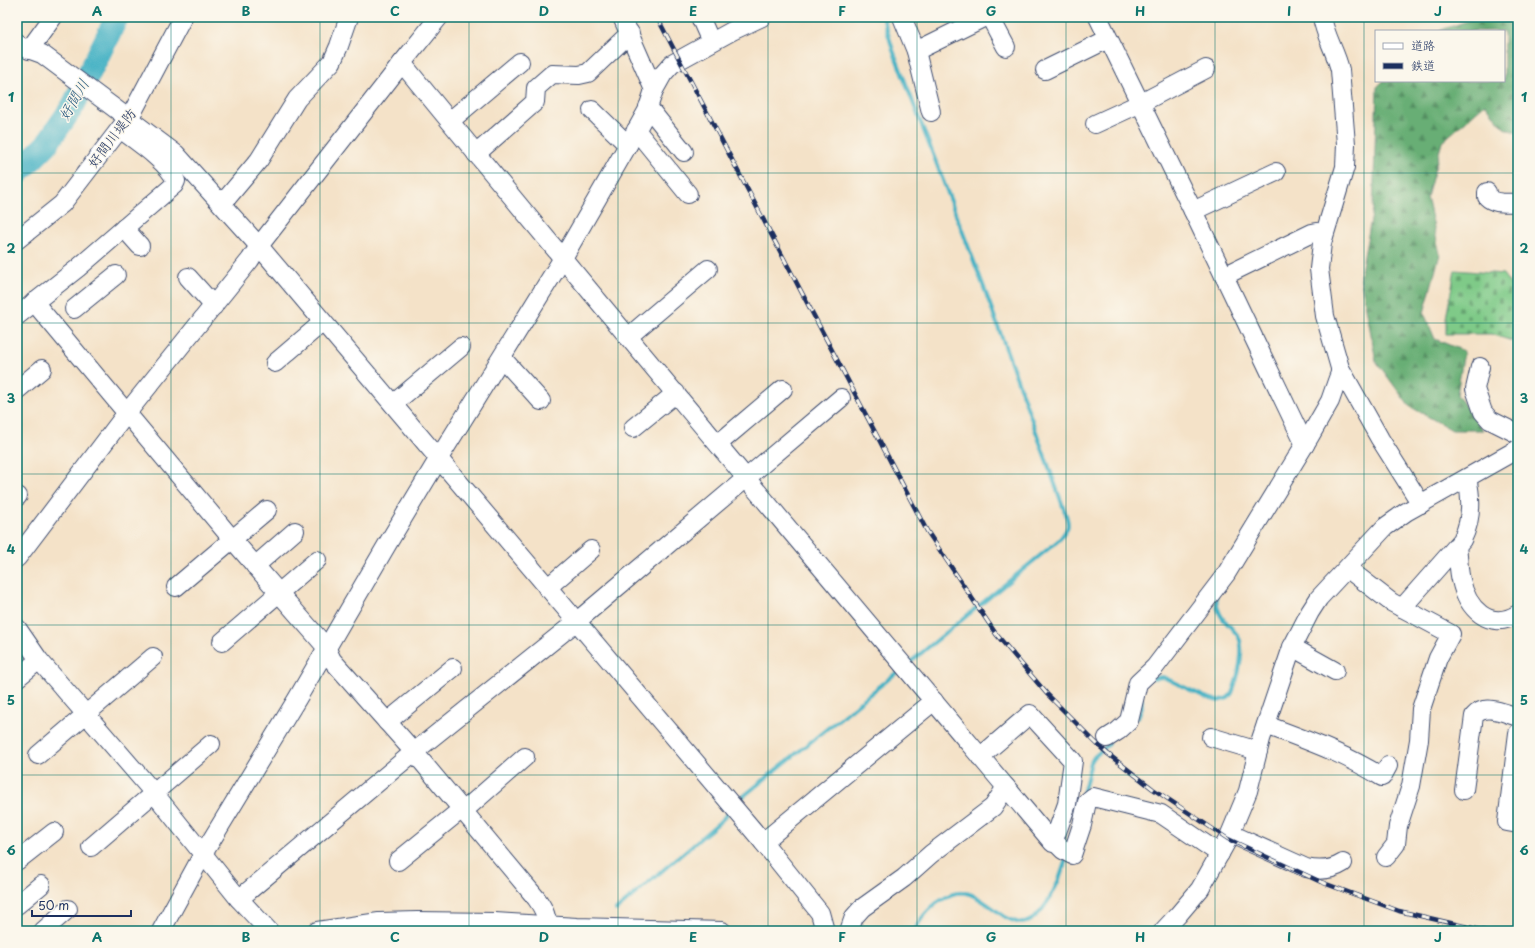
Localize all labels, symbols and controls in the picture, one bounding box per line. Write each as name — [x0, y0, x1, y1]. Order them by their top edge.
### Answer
text: A — [92, 1, 102, 20]
text: B — [242, 1, 251, 20]
text: C — [390, 1, 400, 20]
text: D — [539, 1, 549, 20]
text: E — [689, 1, 697, 20]
text: F — [838, 1, 846, 20]
text: G — [986, 1, 996, 20]
text: H — [1135, 1, 1145, 20]
text: I — [1287, 1, 1291, 20]
text: J — [1434, 1, 1442, 20]
legend — [1375, 30, 1505, 82]
text: 道路 — [1411, 36, 1435, 54]
text: 鉄道 — [1411, 56, 1435, 74]
water label: 好間川 — [51, 74, 94, 124]
text: 1 — [8, 87, 14, 106]
text: 1 — [1521, 87, 1527, 106]
street label: 好間川堤防 — [82, 103, 141, 172]
text: 2 — [6, 238, 16, 257]
text: 2 — [1519, 238, 1529, 257]
text: 3 — [7, 388, 16, 407]
text: 3 — [1520, 388, 1529, 407]
text: 4 — [7, 539, 16, 558]
text: 4 — [1520, 539, 1529, 558]
text: 5 — [7, 690, 15, 709]
text: 5 — [1520, 690, 1528, 709]
text: 6 — [6, 840, 16, 859]
text: 6 — [1519, 840, 1529, 859]
scale bar — [32, 892, 131, 918]
text: 50 m — [38, 896, 69, 914]
text: A — [92, 927, 102, 946]
text: B — [242, 927, 251, 946]
text: C — [390, 927, 400, 946]
text: D — [539, 927, 549, 946]
text: E — [689, 927, 697, 946]
text: F — [838, 927, 846, 946]
text: G — [986, 927, 996, 946]
text: H — [1135, 927, 1145, 946]
text: I — [1287, 927, 1291, 946]
text: J — [1434, 927, 1442, 946]

